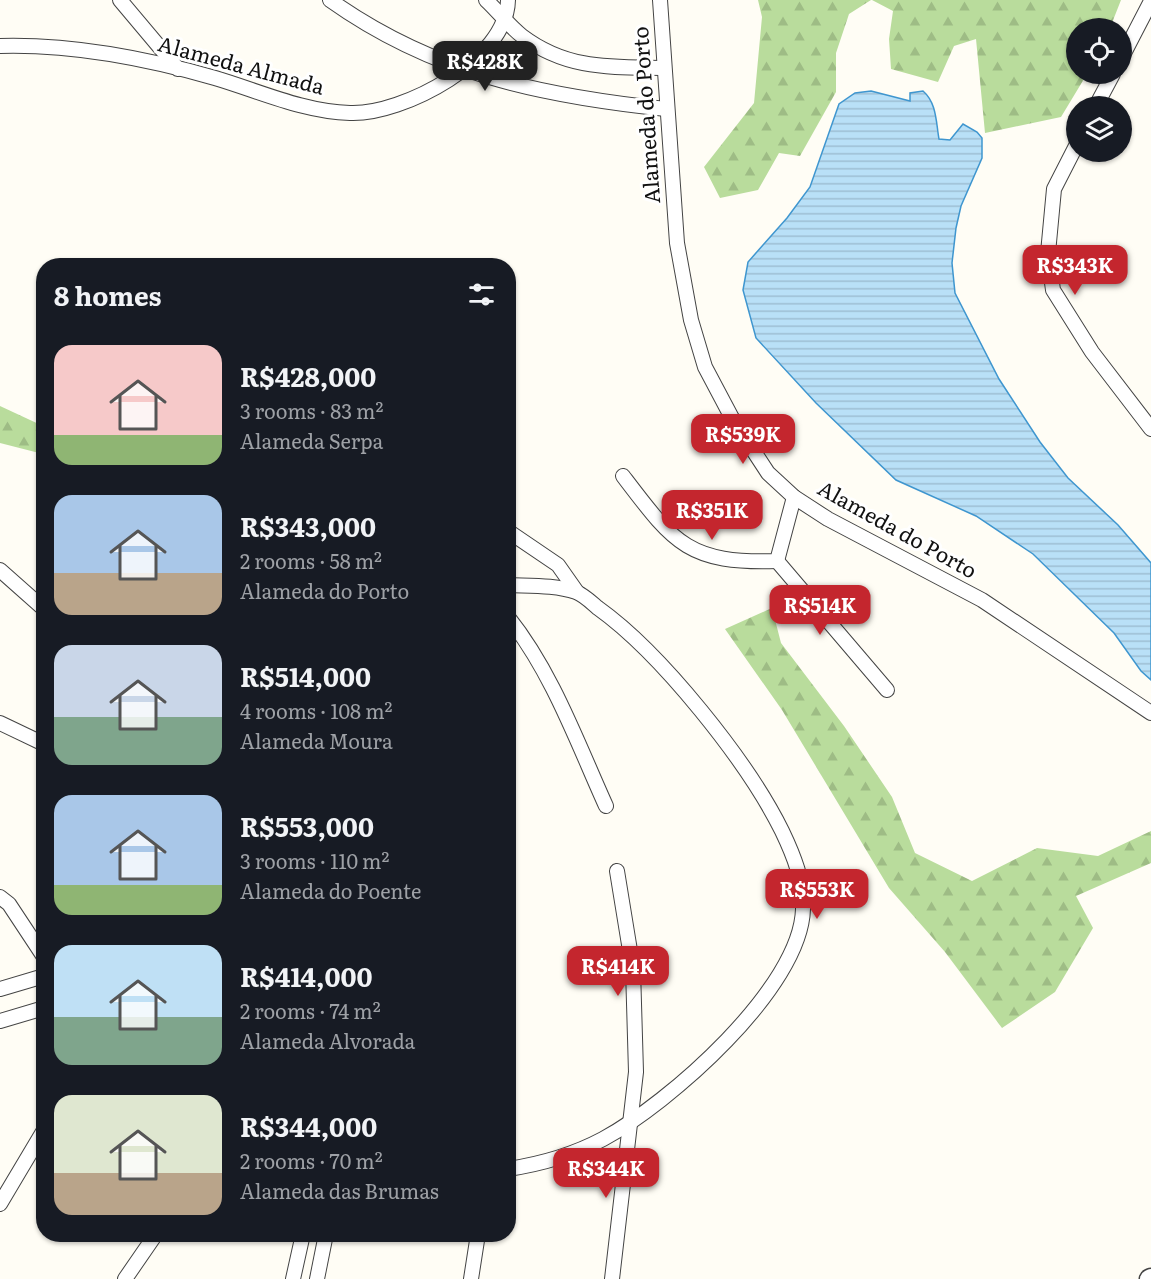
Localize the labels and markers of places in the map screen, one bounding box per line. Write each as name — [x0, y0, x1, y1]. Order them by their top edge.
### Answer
pin: R$428K — [436, 41, 534, 92]
pin: R$343K — [1026, 245, 1124, 296]
pin: R$539K — [694, 414, 792, 465]
pin: R$351K — [663, 490, 761, 541]
pin: R$514K — [771, 585, 869, 636]
pin: R$553K — [768, 869, 866, 920]
pin: R$414K — [569, 946, 667, 997]
pin: R$344K — [557, 1148, 655, 1199]

